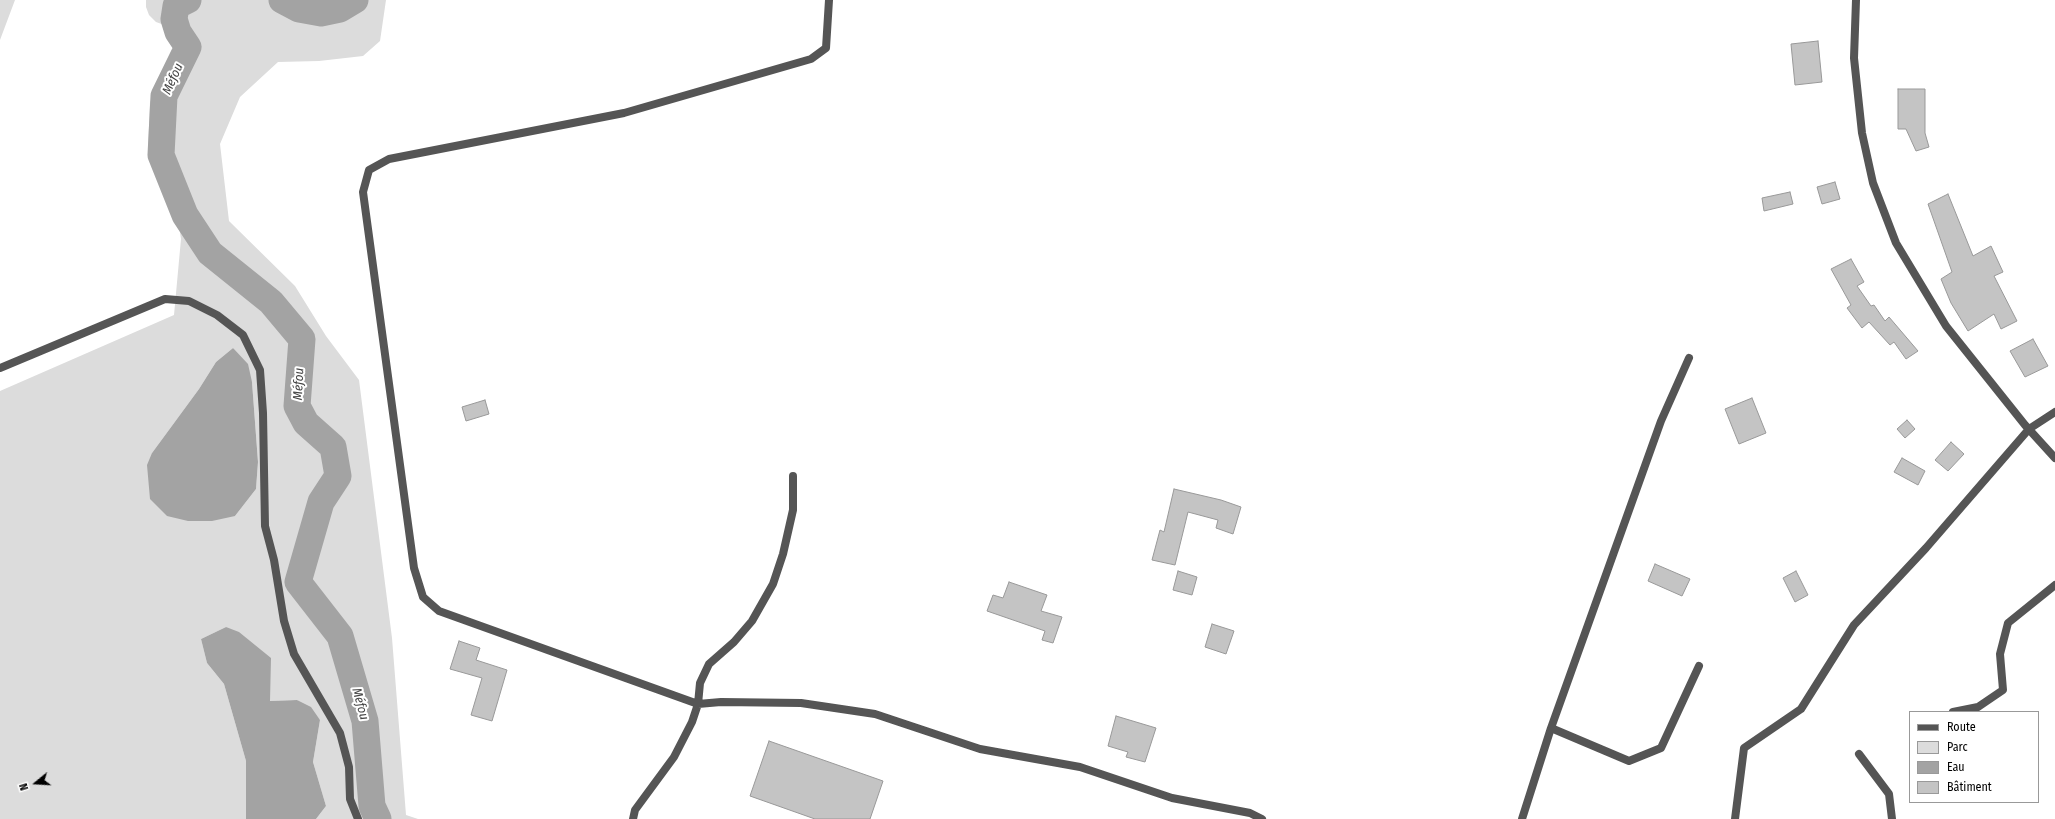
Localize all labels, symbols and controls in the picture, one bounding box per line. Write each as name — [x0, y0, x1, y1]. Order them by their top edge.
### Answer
water label: Méfou — [159, 61, 187, 97]
water label: Méfou — [290, 367, 308, 401]
water label: Méfou — [348, 686, 372, 722]
legend — [1909, 711, 2039, 803]
text: Route — [1947, 720, 1976, 734]
text: Parc — [1947, 740, 1968, 754]
text: Eau — [1947, 760, 1965, 774]
north arrow — [16, 763, 56, 803]
text: Bâtiment — [1947, 780, 1992, 794]
text: N — [17, 782, 31, 792]

